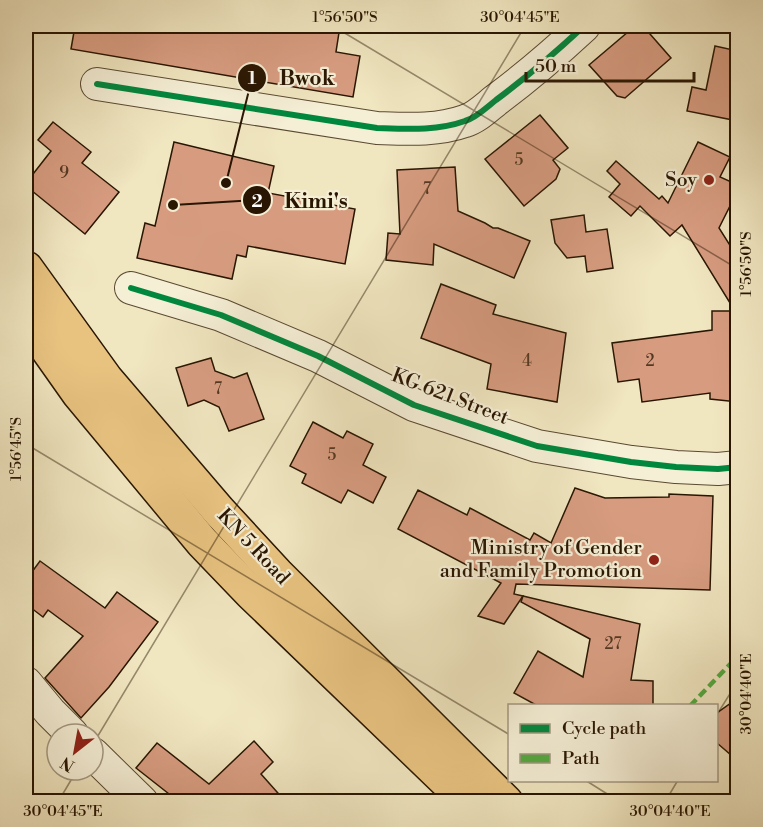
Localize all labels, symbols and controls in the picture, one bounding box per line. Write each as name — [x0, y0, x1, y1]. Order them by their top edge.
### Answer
text: 1°56'50"S — [312, 8, 378, 27]
text: 30°04'45"E — [480, 8, 560, 27]
scale bar — [526, 45, 694, 83]
text: 50 m — [535, 55, 577, 78]
callout: Bwok — [237, 58, 346, 97]
text: Bwok — [279, 66, 336, 92]
text: 1 — [248, 67, 257, 90]
house number: 5 — [515, 150, 524, 170]
house number: 9 — [59, 163, 69, 183]
place label: Soy — [665, 168, 697, 193]
marker: Soy — [702, 173, 716, 187]
house number: 7 — [423, 179, 431, 199]
callout: Kimi's — [242, 181, 360, 220]
text: Kimi's — [284, 189, 348, 215]
text: 2 — [251, 190, 263, 213]
text: 1°56'50"S — [737, 231, 756, 297]
house number: 4 — [522, 351, 532, 371]
house number: 2 — [645, 351, 655, 371]
street label: KG 621 Street — [388, 363, 512, 431]
house number: 7 — [214, 379, 222, 399]
text: 1°56'45"S — [7, 417, 26, 481]
house number: 5 — [328, 445, 337, 465]
street label: KN 5 Road — [211, 504, 295, 591]
place label: Ministry of Gender and Family Promotion — [440, 536, 642, 584]
marker: Ministry of Gender and Family Promotion — [647, 553, 661, 567]
house number: 27 — [604, 634, 622, 654]
text: 30°04'40"E — [737, 653, 756, 735]
legend — [508, 704, 718, 782]
text: Cycle path — [562, 717, 646, 740]
north arrow — [45, 722, 105, 782]
text: Path — [562, 747, 600, 770]
text: N — [57, 752, 78, 776]
text: 30°04'45"E — [23, 802, 103, 821]
text: 30°04'40"E — [629, 802, 711, 821]

